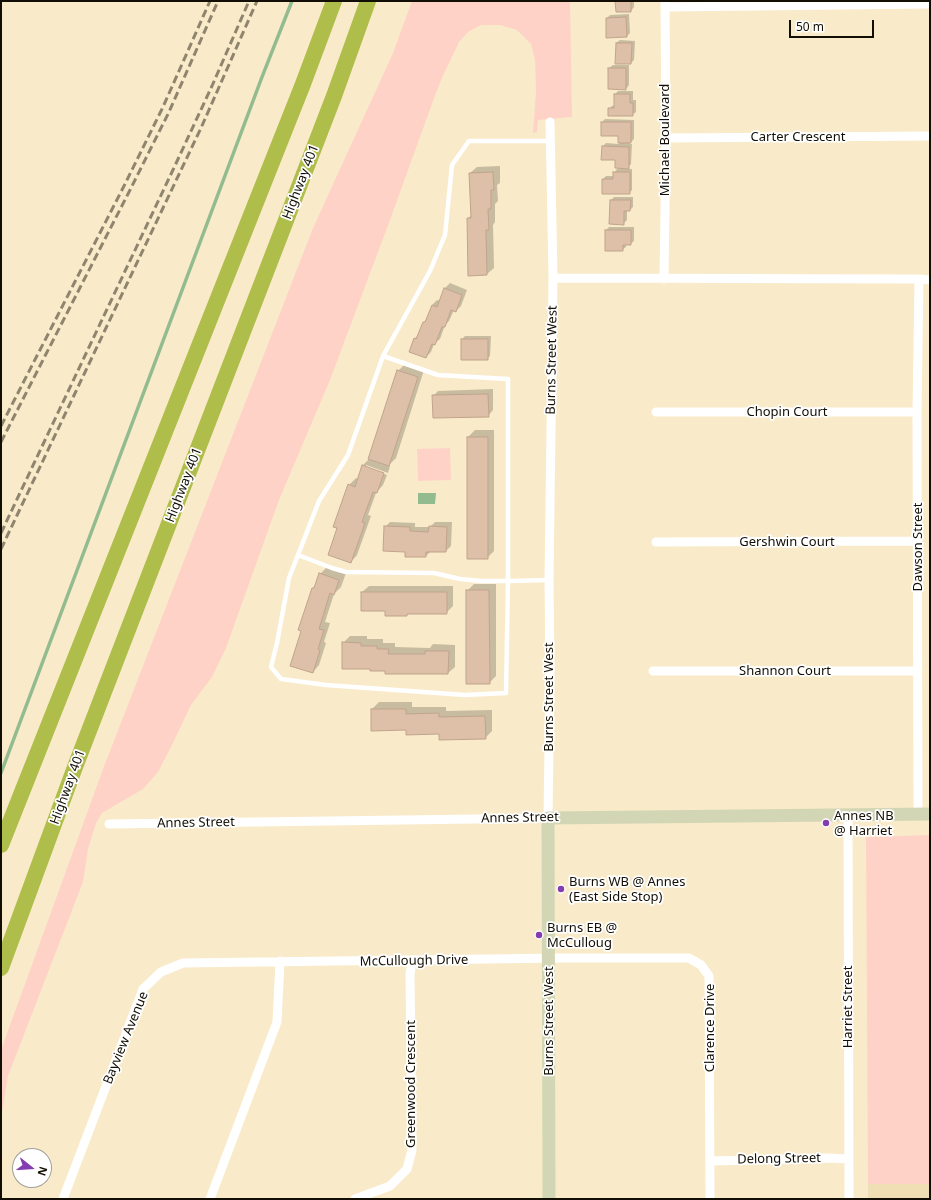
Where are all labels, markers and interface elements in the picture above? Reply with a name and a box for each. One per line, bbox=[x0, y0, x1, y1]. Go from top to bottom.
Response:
scale bar bbox=[791, 12, 876, 38]
text: 50 m bbox=[796, 18, 824, 35]
street label: Michael Boulevard bbox=[657, 84, 673, 196]
street label: Carter Crescent bbox=[751, 129, 845, 145]
street label: Highway 401 bbox=[280, 142, 322, 222]
street label: Burns Street West bbox=[543, 305, 561, 415]
street label: Chopin Court bbox=[746, 404, 828, 420]
street label: Highway 401 bbox=[163, 445, 205, 525]
street label: Dawson Street bbox=[910, 503, 926, 591]
street label: Gershwin Court bbox=[739, 534, 835, 550]
street label: Burns Street West bbox=[541, 642, 557, 752]
street label: Shannon Court bbox=[739, 663, 831, 679]
street label: Highway 401 bbox=[47, 747, 89, 827]
place label: Annes NB @ Harriet bbox=[834, 808, 894, 839]
street label: Annes Street bbox=[481, 810, 559, 826]
street label: Annes Street bbox=[157, 815, 235, 831]
marker: Annes NB @ Harriet bbox=[821, 818, 831, 828]
place label: Burns WB @ Annes (East Side Stop) bbox=[569, 874, 685, 905]
marker: Burns WB @ Annes (East Side Stop) bbox=[556, 884, 566, 894]
place label: Burns EB @ McCulloug bbox=[547, 920, 617, 951]
marker: Burns EB @ McCulloug bbox=[534, 930, 544, 940]
street label: McCullough Drive bbox=[360, 952, 468, 970]
street label: Burns Street West bbox=[541, 966, 557, 1076]
street label: Harriet Street bbox=[840, 966, 856, 1048]
street label: Clarence Drive bbox=[702, 984, 718, 1072]
street label: Bayview Avenue bbox=[100, 989, 152, 1087]
street label: Greenwood Crescent bbox=[403, 1020, 419, 1148]
north arrow bbox=[12, 1148, 52, 1188]
street label: Delong Street bbox=[737, 1150, 821, 1168]
text: N bbox=[35, 1165, 51, 1178]

